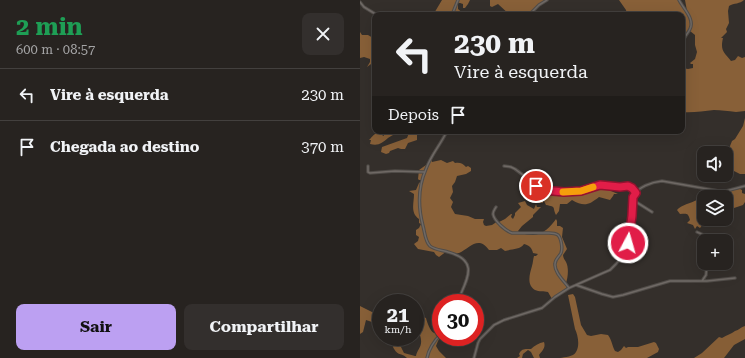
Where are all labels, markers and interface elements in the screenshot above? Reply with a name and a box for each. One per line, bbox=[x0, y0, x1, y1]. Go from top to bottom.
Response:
text: 2 min bbox=[16, 13, 83, 41]
button: close bbox=[302, 13, 344, 55]
text: 230 m bbox=[454, 27, 535, 60]
icon: left bbox=[388, 28, 440, 80]
text: 600 m · 08:57 bbox=[16, 42, 95, 57]
text: Vire à esquerda bbox=[454, 61, 588, 82]
icon: left bbox=[16, 84, 38, 106]
text: Vire à esquerda bbox=[50, 86, 169, 104]
text: 230 m bbox=[301, 86, 344, 104]
icon: arrive bbox=[447, 104, 469, 126]
text: Depois bbox=[388, 106, 439, 124]
icon: arrive bbox=[16, 136, 38, 158]
text: Chegada ao destino bbox=[50, 138, 199, 156]
text: 370 m bbox=[301, 138, 344, 156]
map controls bbox=[697, 146, 733, 270]
button: sound bbox=[697, 146, 733, 182]
pin bbox=[519, 169, 553, 203]
icon: arrive bbox=[525, 175, 547, 197]
button: layers bbox=[697, 190, 733, 226]
position arrow bbox=[607, 222, 649, 264]
button: + bbox=[697, 234, 733, 270]
speed limit sign: 30 bbox=[432, 294, 484, 346]
text: 21 bbox=[387, 303, 409, 327]
button: Sair bbox=[16, 304, 176, 350]
button: Compartilhar bbox=[184, 304, 344, 350]
text: km/h bbox=[385, 324, 411, 335]

